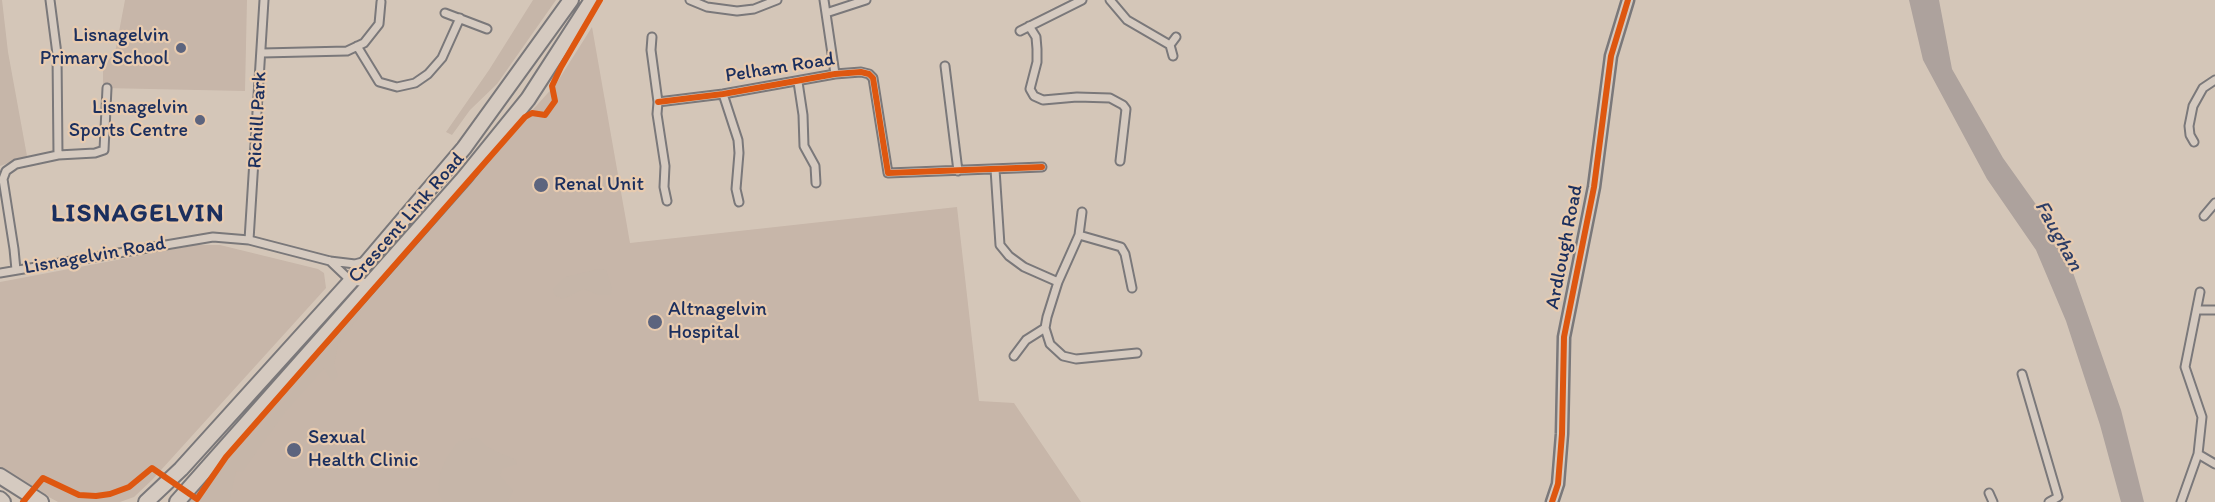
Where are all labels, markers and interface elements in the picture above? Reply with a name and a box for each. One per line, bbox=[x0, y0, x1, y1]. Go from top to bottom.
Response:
place label: Lisnagelvin Primary School bbox=[40, 24, 169, 71]
marker: Lisnagelvin Primary School bbox=[174, 41, 188, 55]
street label: Pelham Road bbox=[724, 48, 836, 88]
street label: Richill Park bbox=[243, 71, 273, 169]
place label: Lisnagelvin Sports Centre bbox=[69, 96, 188, 143]
marker: Lisnagelvin Sports Centre bbox=[193, 113, 207, 127]
street label: Crescent Link Road bbox=[344, 148, 470, 288]
place label: Renal Unit bbox=[554, 173, 644, 197]
marker: Renal Unit bbox=[532, 176, 550, 194]
street label: Ardlough Road bbox=[1541, 183, 1589, 311]
water label: Faughan bbox=[2028, 196, 2088, 276]
district label: LISNAGELVIN bbox=[50, 198, 226, 230]
street label: Lisnagelvin Road bbox=[22, 232, 168, 280]
place label: Altnagelvin Hospital bbox=[668, 298, 767, 345]
marker: Altnagelvin Hospital bbox=[646, 313, 664, 331]
place label: Sexual Health Clinic bbox=[308, 426, 418, 473]
marker: Sexual Health Clinic bbox=[285, 441, 303, 459]

